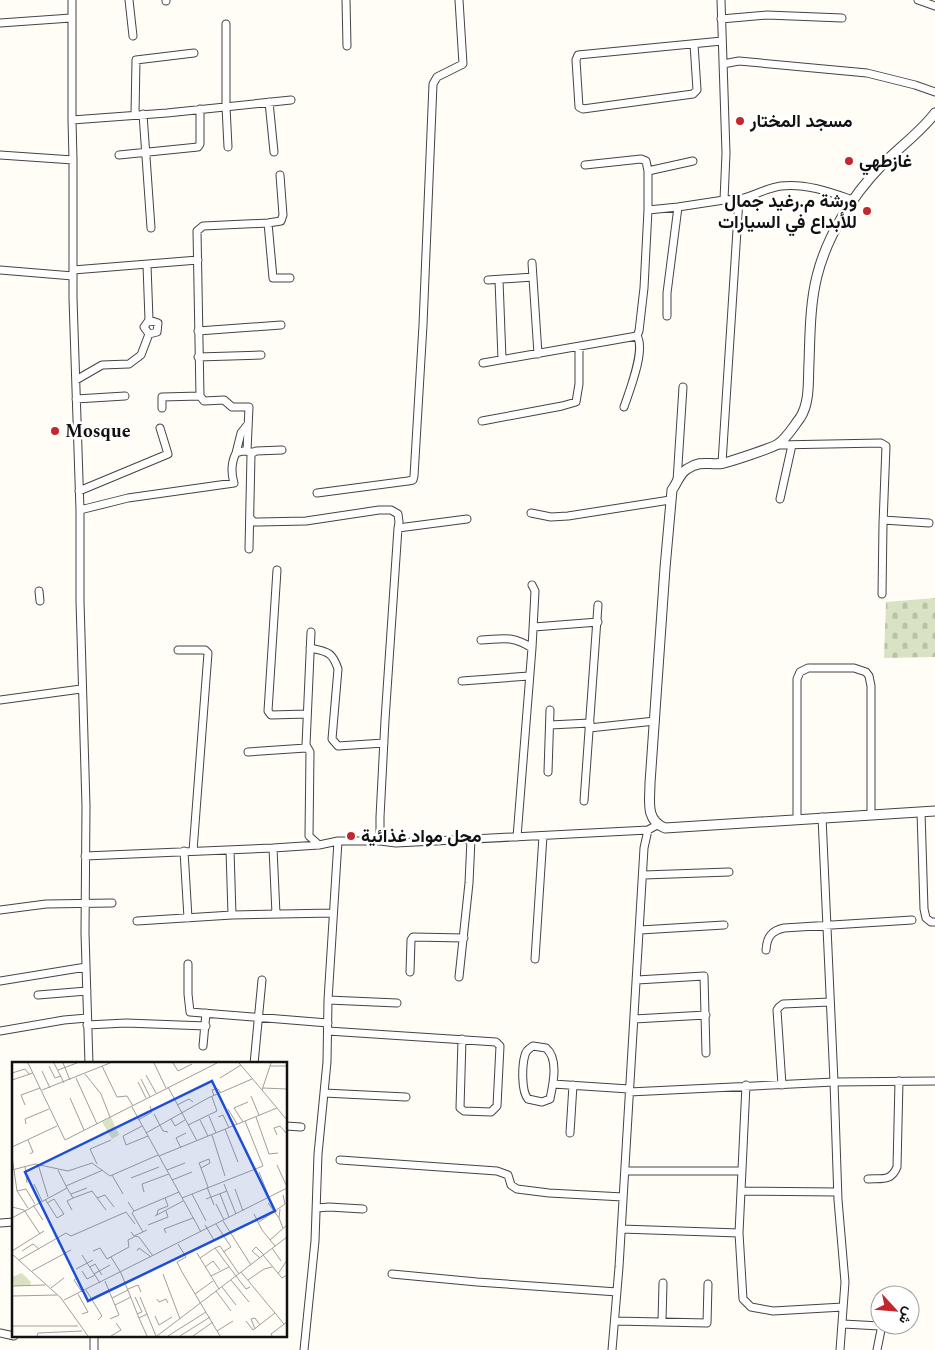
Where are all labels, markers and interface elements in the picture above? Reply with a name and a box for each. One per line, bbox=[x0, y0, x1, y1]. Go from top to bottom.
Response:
place label: مسجد المختار bbox=[749, 108, 853, 135]
marker: مسجد المختار bbox=[734, 115, 746, 127]
place label: غازطهي bbox=[859, 148, 912, 176]
marker: غازطهي bbox=[843, 155, 855, 167]
place label: ورشة م.رغيد جمال للأبداع في السيارات bbox=[718, 188, 857, 237]
marker: ورشة م.رغيد جمال للأبداع في السيارات bbox=[861, 205, 873, 217]
place label: Mosque bbox=[65, 418, 131, 445]
marker: Mosque bbox=[49, 425, 61, 437]
place label: محل مواد غذائية bbox=[361, 823, 482, 850]
marker: محل مواد غذائية bbox=[345, 830, 357, 842]
inset map bbox=[12, 1062, 288, 1338]
north arrow bbox=[870, 1285, 920, 1335]
text: ش bbox=[893, 1303, 919, 1328]

